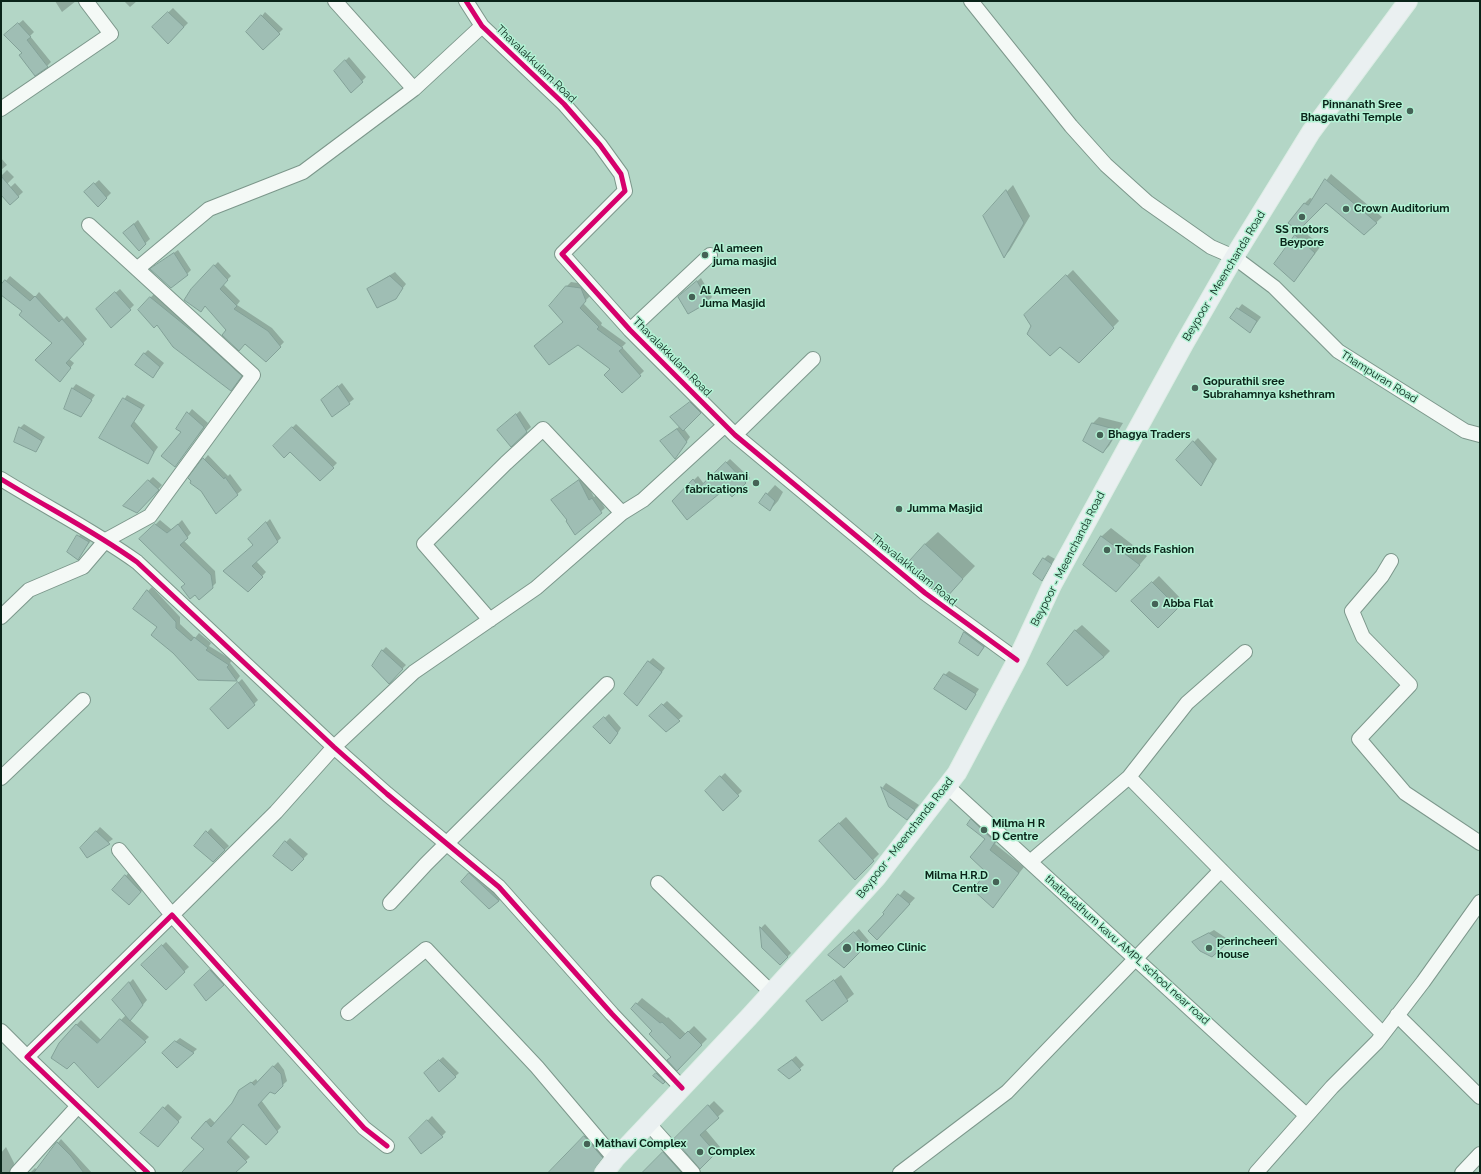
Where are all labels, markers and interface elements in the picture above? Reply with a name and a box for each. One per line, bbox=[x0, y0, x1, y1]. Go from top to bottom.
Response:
street label: Thavalakkulam Road bbox=[493, 22, 579, 106]
place label: Pinnanath Sree Bhagavathi Temple bbox=[1300, 98, 1402, 124]
marker: Pinnanath Sree Bhagavathi Temple bbox=[1405, 106, 1415, 116]
place label: Crown Auditorium bbox=[1354, 202, 1450, 216]
marker: Crown Auditorium bbox=[1341, 204, 1351, 214]
street label: Beypoor - Meenchanda Road bbox=[1180, 209, 1268, 343]
marker: SS motors Beypore bbox=[1297, 212, 1307, 222]
place label: SS motors Beypore bbox=[1275, 223, 1329, 249]
place label: Al ameen juma masjid bbox=[713, 242, 777, 268]
marker: Al ameen juma masjid bbox=[700, 250, 710, 260]
place label: Al Ameen Juma Masjid bbox=[700, 284, 765, 310]
marker: Al Ameen Juma Masjid bbox=[687, 292, 697, 302]
street label: Thavalakkulam Road bbox=[630, 315, 714, 399]
street label: Thampuran Road bbox=[1338, 348, 1420, 406]
place label: Gopurathil sree Subrahamnya kshethram bbox=[1203, 375, 1335, 401]
marker: Gopurathil sree Subrahamnya kshethram bbox=[1190, 383, 1200, 393]
place label: Bhagya Traders bbox=[1108, 428, 1190, 442]
marker: Bhagya Traders bbox=[1095, 430, 1105, 440]
place label: halwani fabrications bbox=[685, 470, 748, 496]
marker: halwani fabrications bbox=[751, 478, 761, 488]
street label: Beypoor - Meenchanda Road bbox=[1028, 489, 1108, 629]
place label: Jumma Masjid bbox=[907, 502, 983, 516]
marker: Jumma Masjid bbox=[894, 504, 904, 514]
street label: Thavalakkulam Road bbox=[869, 531, 959, 609]
place label: Trends Fashion bbox=[1115, 543, 1194, 557]
marker: Trends Fashion bbox=[1102, 545, 1112, 555]
place label: Abba Flat bbox=[1163, 597, 1214, 611]
marker: Abba Flat bbox=[1150, 599, 1160, 609]
street label: Beypoor - Meenchanda Road bbox=[854, 775, 956, 901]
place label: Milma H R D Centre bbox=[992, 817, 1045, 843]
marker: Milma H R D Centre bbox=[979, 825, 989, 835]
place label: Milma H.R.D Centre bbox=[925, 869, 988, 895]
street label: thattadathum kavu AMPL school near road bbox=[1042, 873, 1212, 1027]
marker: Milma H.R.D Centre bbox=[991, 877, 1001, 887]
place label: perincheeri house bbox=[1217, 935, 1277, 961]
place label: Homeo Clinic bbox=[856, 941, 926, 955]
marker: Homeo Clinic bbox=[841, 942, 853, 954]
marker: perincheeri house bbox=[1204, 943, 1214, 953]
place label: Mathavi Complex bbox=[595, 1137, 686, 1151]
marker: Mathavi Complex bbox=[582, 1139, 592, 1149]
place label: Complex bbox=[708, 1145, 755, 1159]
marker: Complex bbox=[695, 1147, 705, 1157]

